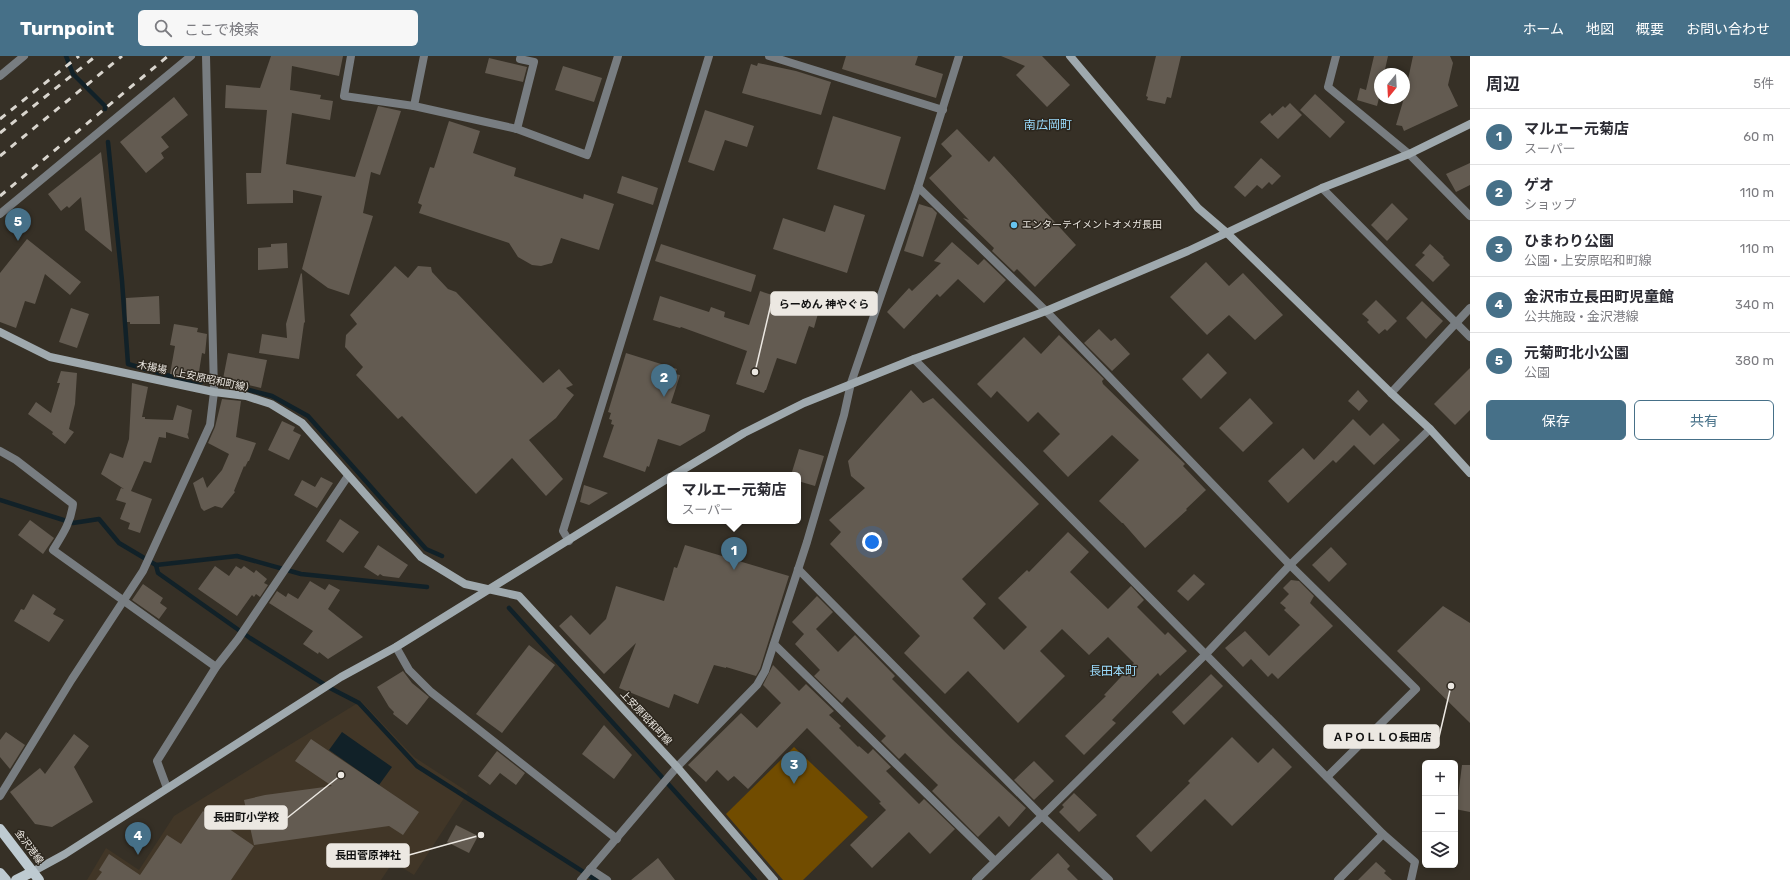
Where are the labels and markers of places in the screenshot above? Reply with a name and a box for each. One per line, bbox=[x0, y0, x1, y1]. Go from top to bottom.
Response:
pin: 5 bbox=[5, 208, 31, 241]
place label: エンターテイメントオメガ長田 bbox=[1022, 219, 1162, 231]
marker: エンターテイメントオメガ長田 bbox=[1009, 220, 1019, 230]
callout: らーめん 神やぐら bbox=[771, 292, 877, 315]
pin: 2 bbox=[651, 364, 677, 397]
pin: 1 bbox=[721, 537, 747, 570]
callout: ＡＰＯＬＬＯ長田店 bbox=[1324, 725, 1439, 748]
pin: 3 bbox=[781, 751, 807, 784]
callout: 長田町小学校 bbox=[205, 806, 287, 829]
pin: 4 bbox=[125, 822, 151, 855]
callout: 長田菅原神社 bbox=[327, 844, 409, 867]

